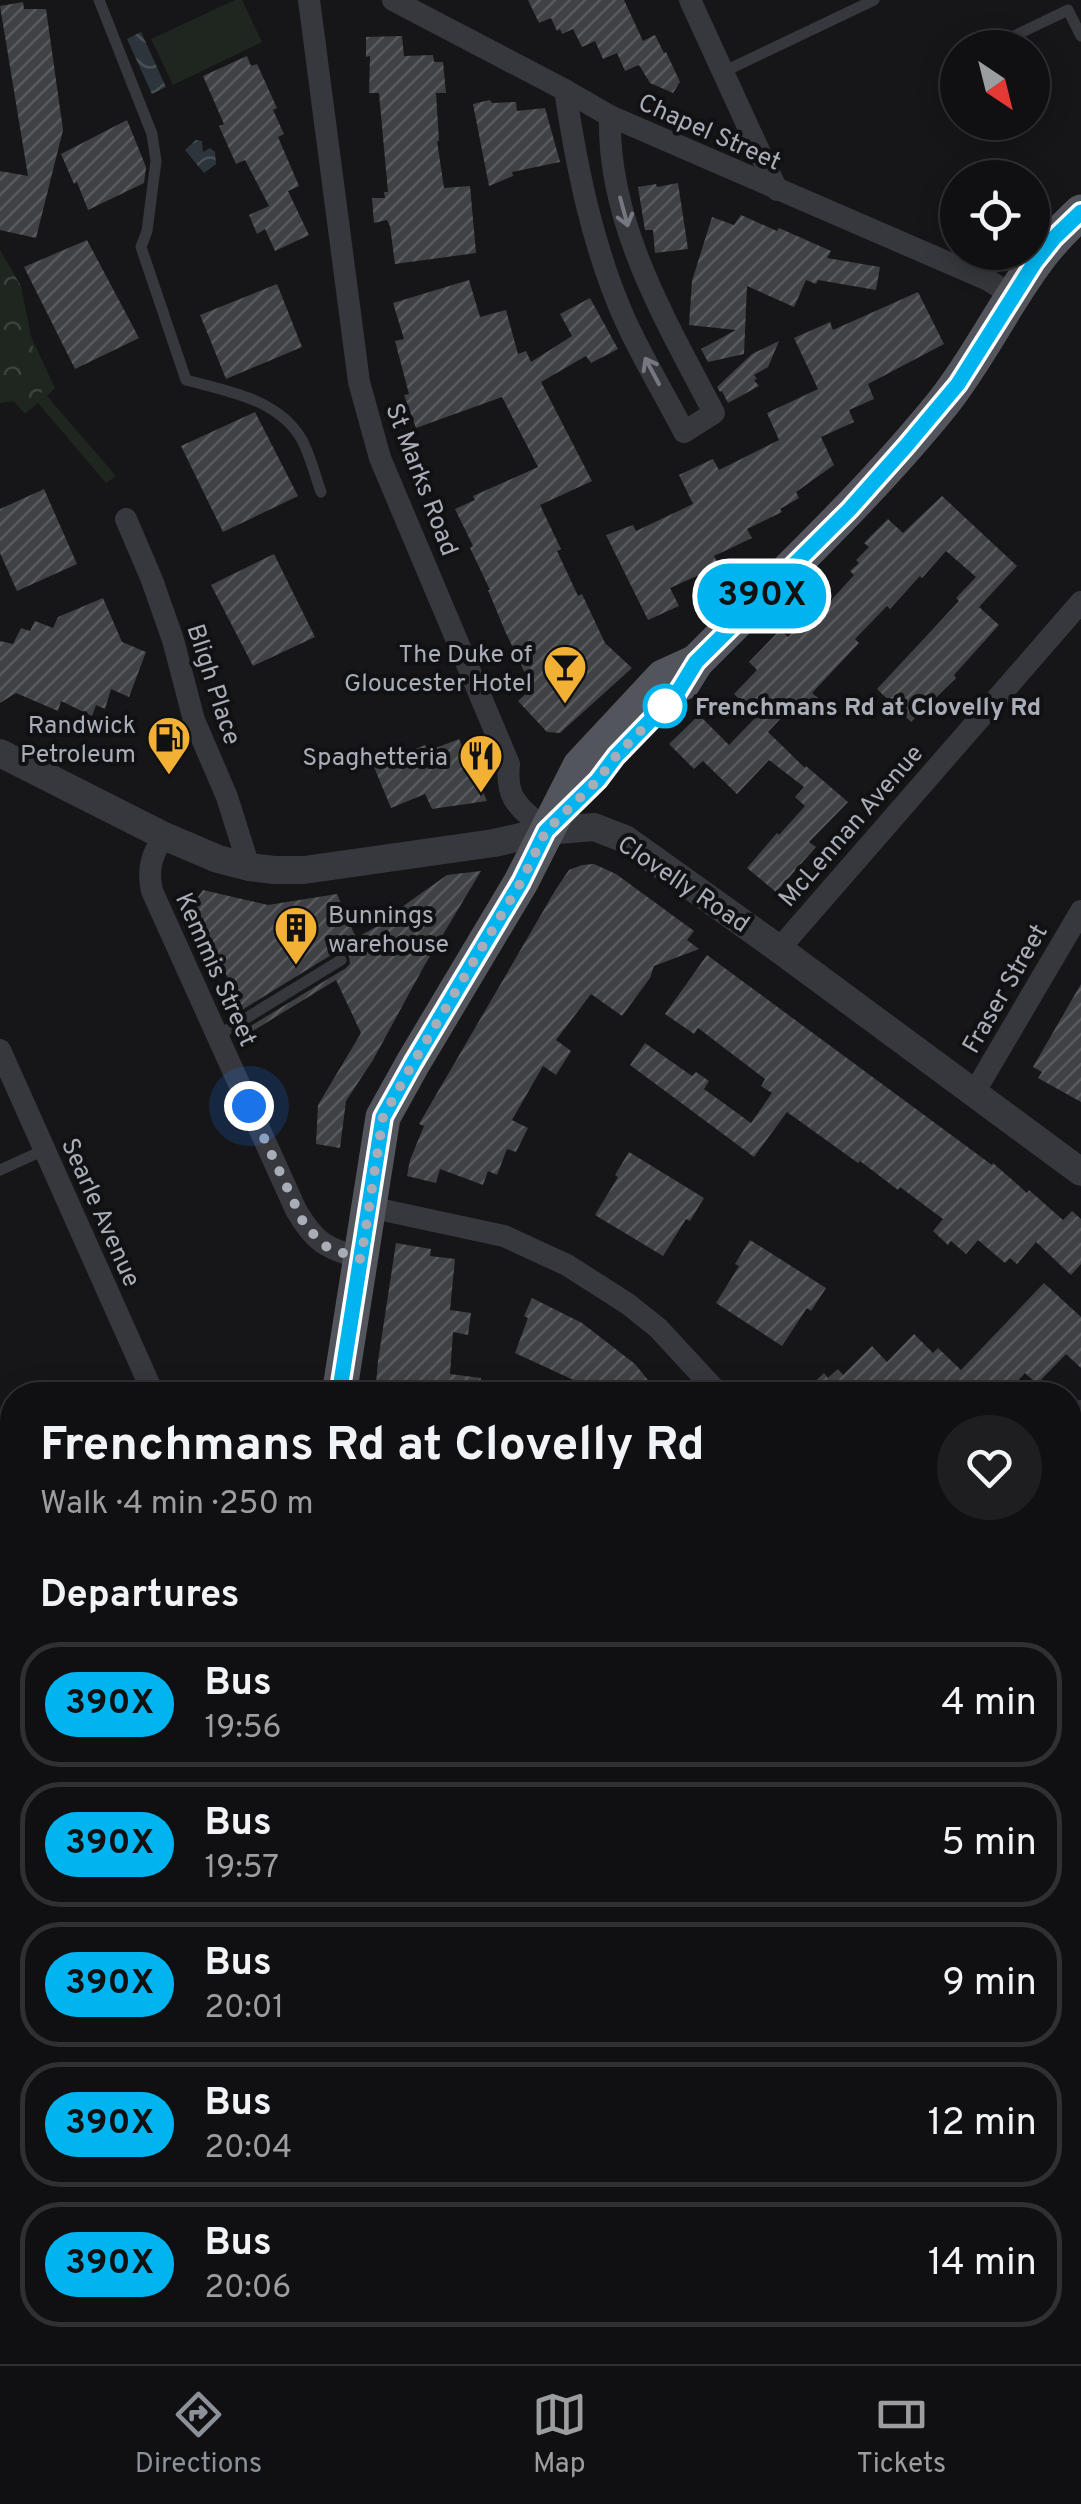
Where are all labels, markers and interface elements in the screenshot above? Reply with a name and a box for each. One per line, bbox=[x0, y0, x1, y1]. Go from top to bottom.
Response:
north arrow bbox=[940, 30, 1050, 140]
map controls bbox=[940, 30, 1050, 270]
street label: Chapel Street bbox=[632, 88, 785, 179]
button: locate bbox=[940, 160, 1050, 270]
one-way arrow bbox=[615, 196, 634, 227]
one-way arrow bbox=[642, 356, 661, 386]
street label: St Marks Road bbox=[376, 399, 464, 561]
line badge: 390X bbox=[692, 564, 832, 628]
text: 390X bbox=[717, 574, 807, 618]
street label: Bligh Place bbox=[178, 620, 247, 749]
place label: The Duke of Gloucester Hotel bbox=[344, 640, 532, 701]
bar icon: The Duke of Gloucester Hotel bbox=[542, 644, 588, 705]
marker: Frenchmans Rd at Clovelly Rd bbox=[644, 685, 686, 727]
place label: Frenchmans Rd at Clovelly Rd bbox=[695, 693, 1041, 725]
place label: Randwick Petroleum bbox=[20, 711, 136, 772]
fuel station icon: Randwick Petroleum bbox=[146, 715, 192, 776]
restaurant icon: Spaghetteria bbox=[458, 733, 504, 794]
street label: McLennan Avenue bbox=[773, 739, 932, 915]
place label: Spaghetteria bbox=[302, 743, 448, 775]
street label: Clovelly Road bbox=[610, 830, 755, 941]
street label: Kemmis Street bbox=[166, 888, 262, 1052]
place label: Bunnings warehouse bbox=[328, 901, 449, 962]
building icon: Bunnings warehouse bbox=[273, 905, 319, 966]
street label: Fraser Street bbox=[957, 919, 1056, 1060]
your location bbox=[224, 1081, 274, 1131]
street label: Searle Avenue bbox=[52, 1134, 146, 1293]
button: heart bbox=[937, 1415, 1042, 1520]
text: Frenchmans Rd at Clovelly Rd bbox=[40, 1417, 705, 1477]
text: Walk · 4 min · 250 m bbox=[40, 1485, 314, 1525]
text: Departures bbox=[40, 1572, 240, 1621]
text: Bus bbox=[204, 1660, 272, 1709]
text: 4 min bbox=[941, 1680, 1037, 1729]
text: 390X bbox=[65, 1682, 154, 1726]
text: 19:56 bbox=[204, 1709, 282, 1749]
text: Bus bbox=[204, 1800, 272, 1849]
text: 5 min bbox=[941, 1820, 1037, 1869]
text: 390X bbox=[65, 1822, 154, 1866]
text: 19:57 bbox=[204, 1849, 279, 1889]
text: Bus bbox=[204, 1940, 272, 1989]
text: 9 min bbox=[942, 1960, 1037, 2009]
text: 390X bbox=[65, 1962, 154, 2006]
text: 20:01 bbox=[204, 1989, 284, 2029]
text: Bus bbox=[204, 2080, 272, 2129]
text: 12 min bbox=[927, 2100, 1037, 2149]
text: 390X bbox=[65, 2102, 154, 2146]
text: 20:04 bbox=[204, 2129, 292, 2169]
text: Bus bbox=[204, 2220, 272, 2269]
text: 14 min bbox=[928, 2240, 1037, 2289]
text: 390X bbox=[65, 2242, 154, 2286]
text: 20:06 bbox=[204, 2269, 291, 2309]
tab: Directions bbox=[135, 2387, 262, 2483]
tab: Map bbox=[532, 2387, 587, 2483]
tab: Tickets bbox=[856, 2387, 946, 2483]

